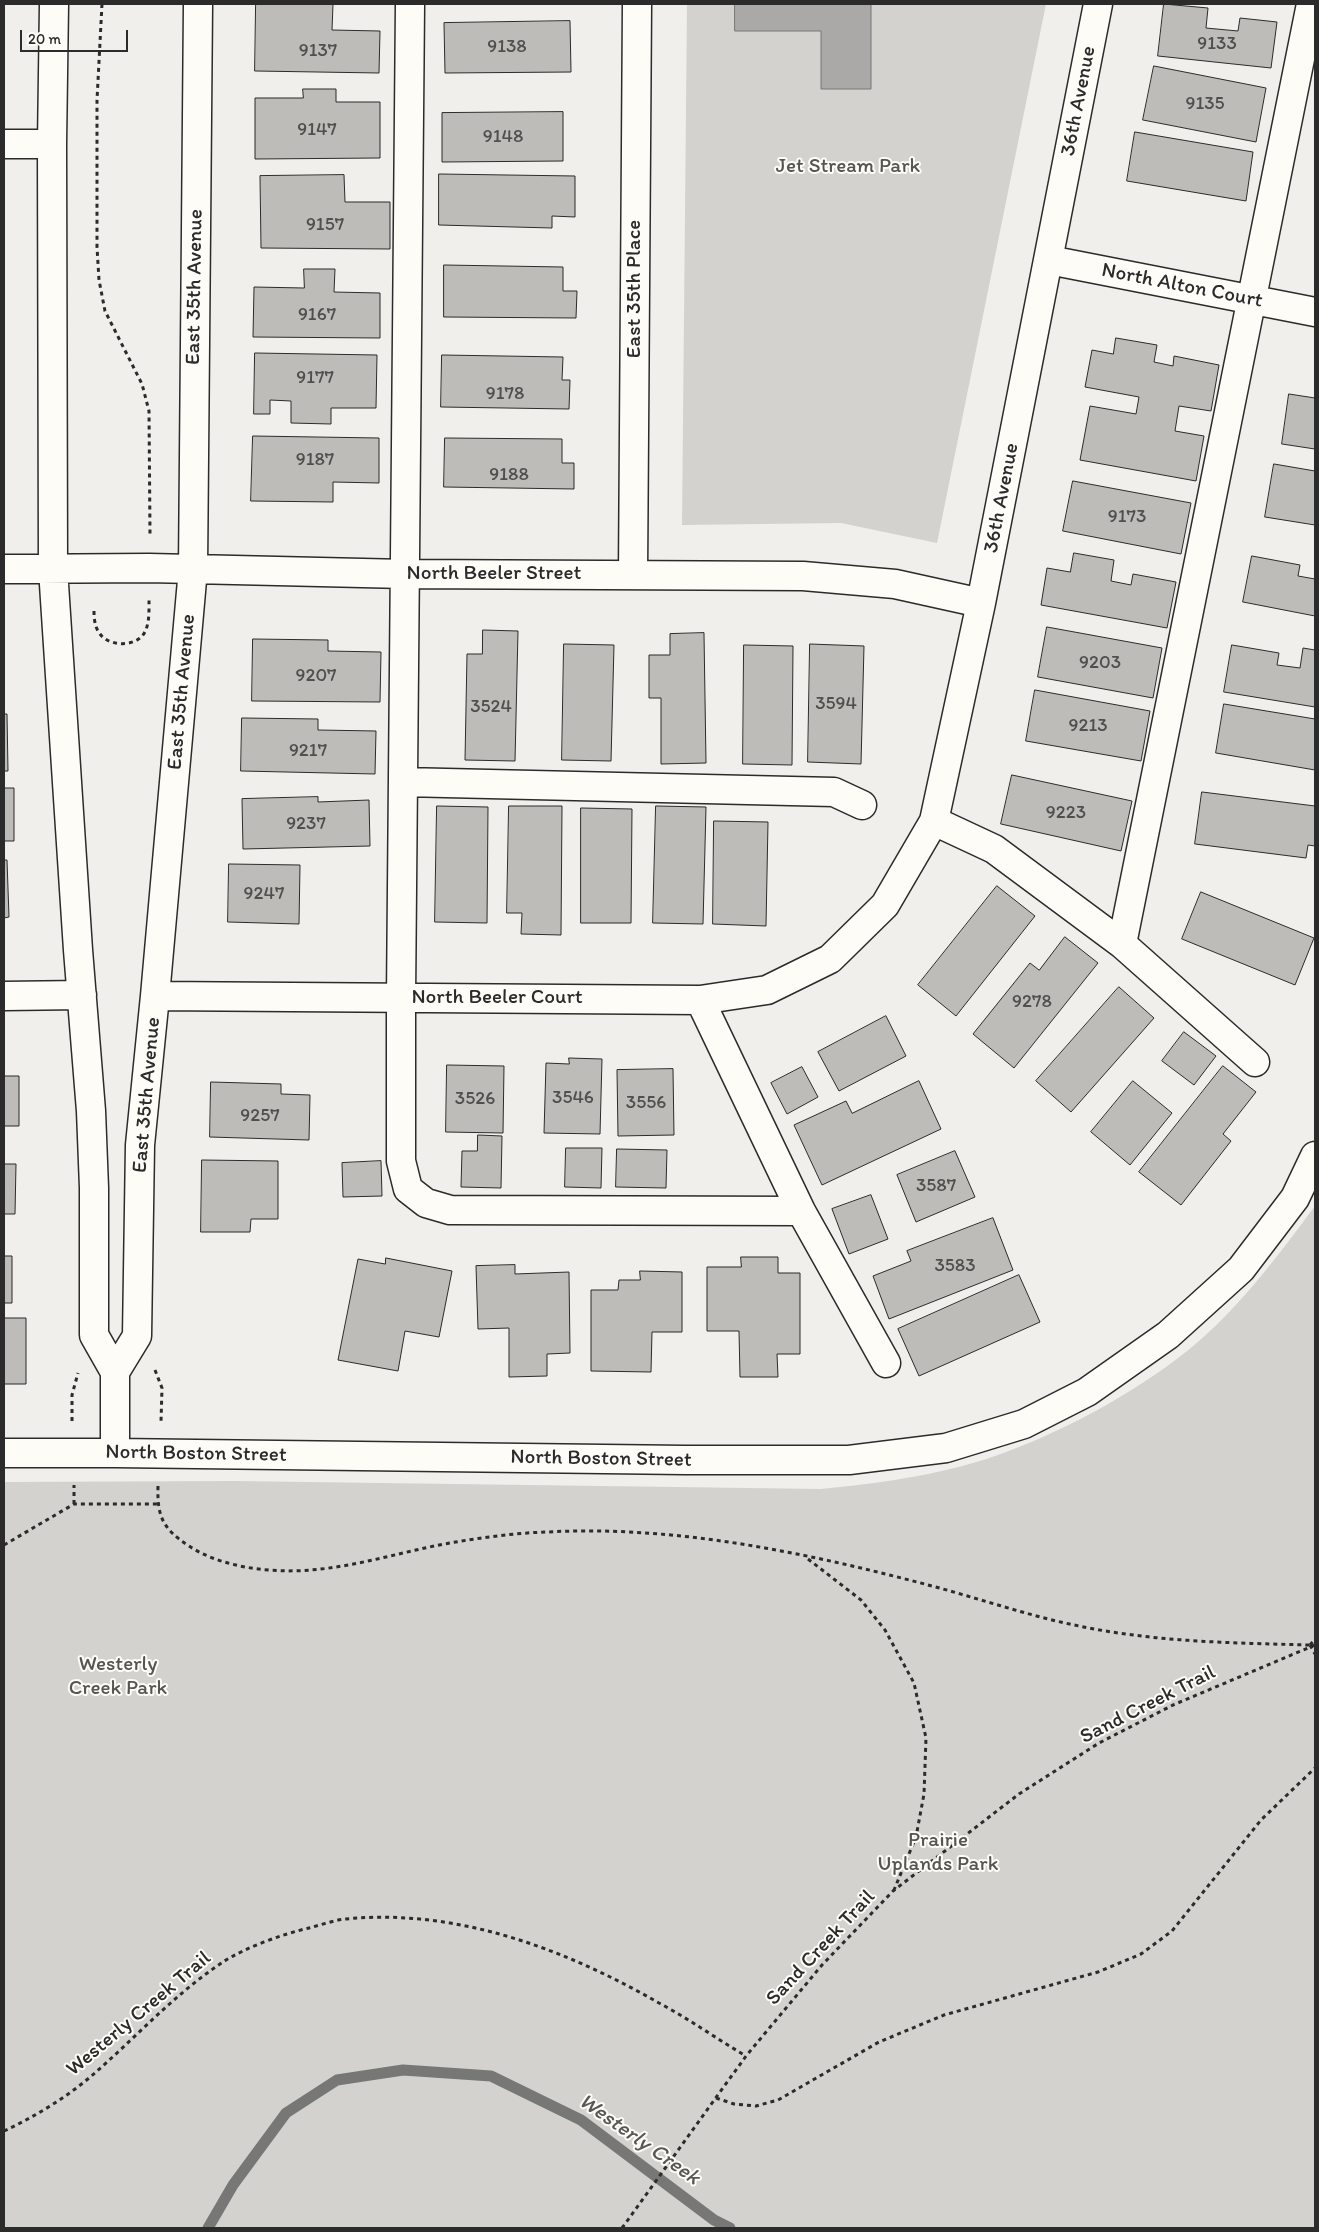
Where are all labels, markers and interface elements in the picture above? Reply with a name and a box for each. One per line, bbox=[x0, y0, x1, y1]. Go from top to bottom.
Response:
scale bar bbox=[22, 20, 130, 52]
text: 20 m bbox=[28, 30, 61, 48]
house number: 9133 bbox=[1197, 33, 1237, 55]
house number: 9138 bbox=[487, 36, 527, 58]
house number: 9137 bbox=[299, 40, 337, 62]
street label: 36th Avenue bbox=[1056, 44, 1102, 158]
house number: 9135 bbox=[1185, 93, 1225, 115]
house number: 9147 bbox=[297, 119, 337, 141]
house number: 9148 bbox=[483, 126, 523, 148]
park label: Jet Stream Park bbox=[776, 154, 920, 180]
street label: East 35th Avenue bbox=[181, 209, 209, 365]
house number: 9157 bbox=[306, 214, 344, 236]
street label: East 35th Place bbox=[622, 220, 648, 358]
street label: North Alton Court bbox=[1099, 258, 1265, 314]
house number: 9167 bbox=[298, 304, 336, 326]
house number: 9177 bbox=[296, 367, 334, 389]
house number: 9178 bbox=[486, 383, 524, 405]
street label: 36th Avenue bbox=[979, 441, 1025, 555]
house number: 9187 bbox=[296, 449, 334, 471]
house number: 9188 bbox=[489, 464, 529, 486]
house number: 9173 bbox=[1108, 506, 1146, 528]
street label: North Beeler Street bbox=[407, 561, 581, 587]
street label: East 35th Avenue bbox=[163, 613, 201, 771]
house number: 9203 bbox=[1079, 652, 1121, 674]
house number: 9207 bbox=[295, 665, 337, 687]
house number: 3594 bbox=[815, 693, 857, 715]
house number: 3524 bbox=[470, 696, 512, 718]
house number: 9213 bbox=[1068, 715, 1108, 737]
house number: 9217 bbox=[289, 740, 327, 762]
house number: 9223 bbox=[1046, 802, 1086, 824]
house number: 9237 bbox=[286, 813, 326, 835]
house number: 9247 bbox=[244, 883, 284, 905]
street label: North Beeler Court bbox=[411, 985, 583, 1011]
house number: 9278 bbox=[1012, 991, 1052, 1013]
street label: East 35th Avenue bbox=[128, 1016, 166, 1174]
house number: 3546 bbox=[552, 1087, 594, 1109]
house number: 3526 bbox=[455, 1088, 495, 1110]
house number: 3556 bbox=[626, 1092, 666, 1114]
house number: 9257 bbox=[240, 1105, 280, 1127]
house number: 3587 bbox=[916, 1175, 956, 1197]
house number: 3583 bbox=[934, 1255, 976, 1277]
street label: North Boston Street bbox=[105, 1440, 287, 1468]
street label: North Boston Street bbox=[510, 1445, 692, 1473]
park label: Westerly Creek Park bbox=[69, 1652, 167, 1702]
street label: Sand Creek Trail bbox=[1076, 1660, 1220, 1750]
park label: Prairie Uplands Park bbox=[878, 1828, 998, 1878]
street label: Sand Creek Trail bbox=[761, 1885, 881, 2011]
street label: Westerly Creek Trail bbox=[61, 1946, 217, 2082]
water label: Westerly Creek bbox=[573, 2088, 705, 2192]

